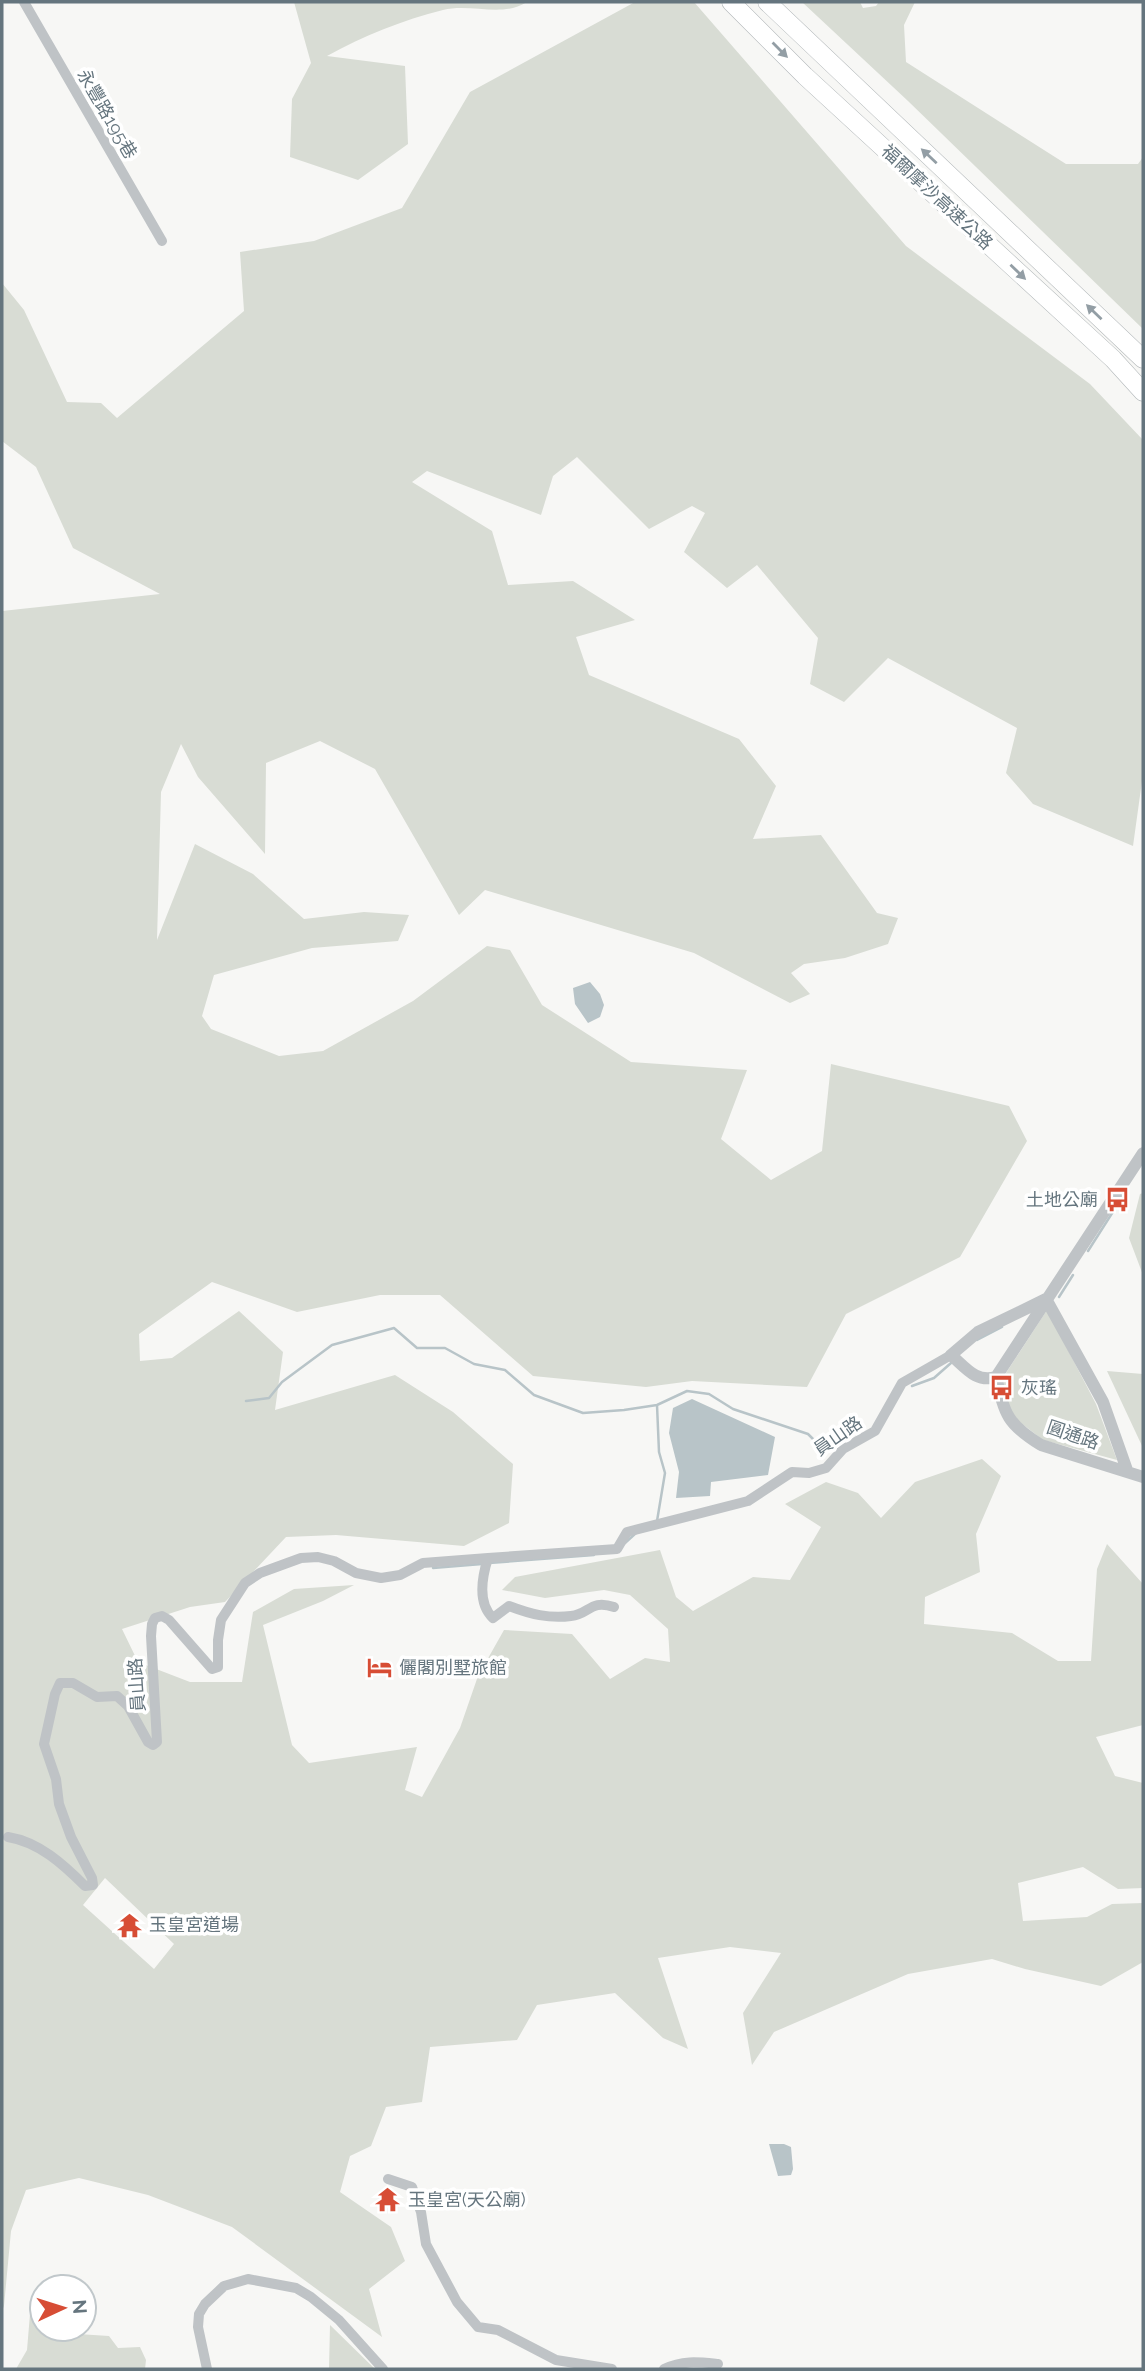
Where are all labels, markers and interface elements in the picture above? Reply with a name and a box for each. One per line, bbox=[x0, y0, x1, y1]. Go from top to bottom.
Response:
one-way arrow bbox=[771, 41, 787, 58]
street label: 永豐路195巷 bbox=[73, 65, 142, 162]
street label: 福爾摩沙高速公路 bbox=[878, 140, 997, 253]
one-way arrow bbox=[921, 148, 938, 164]
one-way arrow bbox=[1009, 263, 1026, 279]
one-way arrow bbox=[1085, 304, 1103, 320]
bus stop icon: 土地公廟 bbox=[1104, 1186, 1132, 1214]
place label: 土地公廟 bbox=[1026, 1189, 1098, 1210]
bus stop icon: 灰瑤 bbox=[987, 1374, 1015, 1402]
place label: 灰瑤 bbox=[1021, 1377, 1057, 1398]
street label: 員山路 bbox=[810, 1412, 866, 1460]
street label: 圓通路 bbox=[1044, 1416, 1102, 1453]
hotel icon: 儷閣別墅旅館 bbox=[365, 1654, 393, 1682]
street label: 員山路 bbox=[124, 1657, 149, 1713]
place label: 儷閣別墅旅館 bbox=[399, 1657, 507, 1678]
temple icon: 玉皇宮道場 bbox=[115, 1911, 143, 1939]
place label: 玉皇宮道場 bbox=[149, 1914, 239, 1935]
temple icon: 玉皇宮(天公廟) bbox=[374, 2186, 402, 2214]
place label: 玉皇宮(天公廟) bbox=[408, 2189, 526, 2210]
north arrow bbox=[28, 2273, 98, 2343]
text: N bbox=[68, 2299, 91, 2315]

